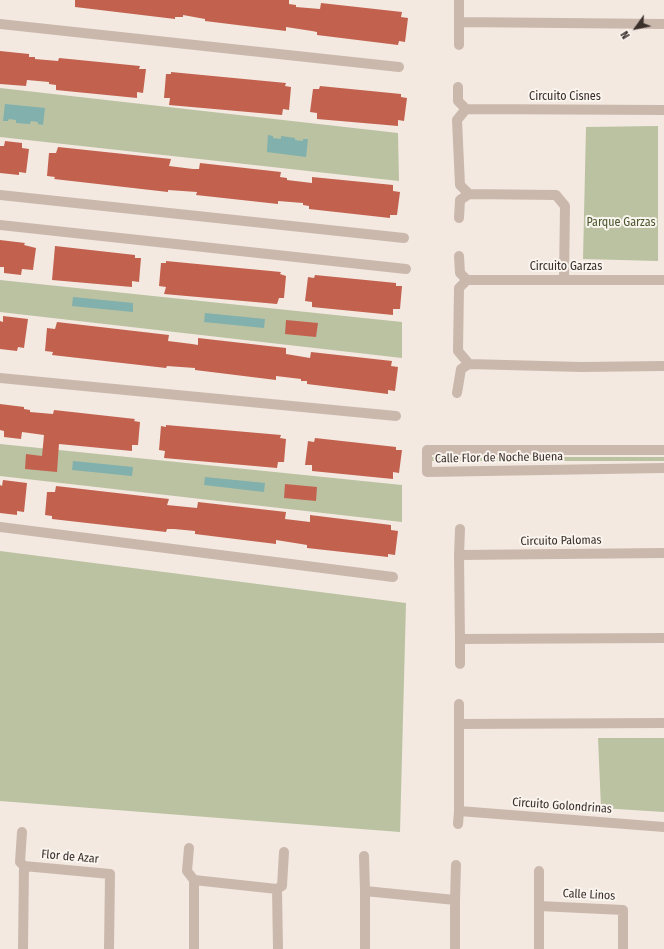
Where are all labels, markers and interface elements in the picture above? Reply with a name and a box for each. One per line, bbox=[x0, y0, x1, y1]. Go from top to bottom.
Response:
north arrow bbox=[616, 8, 656, 48]
text: N bbox=[618, 29, 633, 41]
street label: Circuito Cisnes bbox=[529, 90, 601, 104]
park label: Parque Garzas bbox=[586, 216, 656, 230]
street label: Circuito Garzas bbox=[530, 260, 602, 274]
street label: Calle Flor de Noche Buena bbox=[435, 450, 563, 466]
street label: Circuito Palomas bbox=[520, 533, 602, 549]
street label: Circuito Golondrinas bbox=[512, 795, 612, 817]
street label: Flor de Azar bbox=[41, 847, 99, 867]
street label: Calle Linos bbox=[562, 886, 616, 904]

